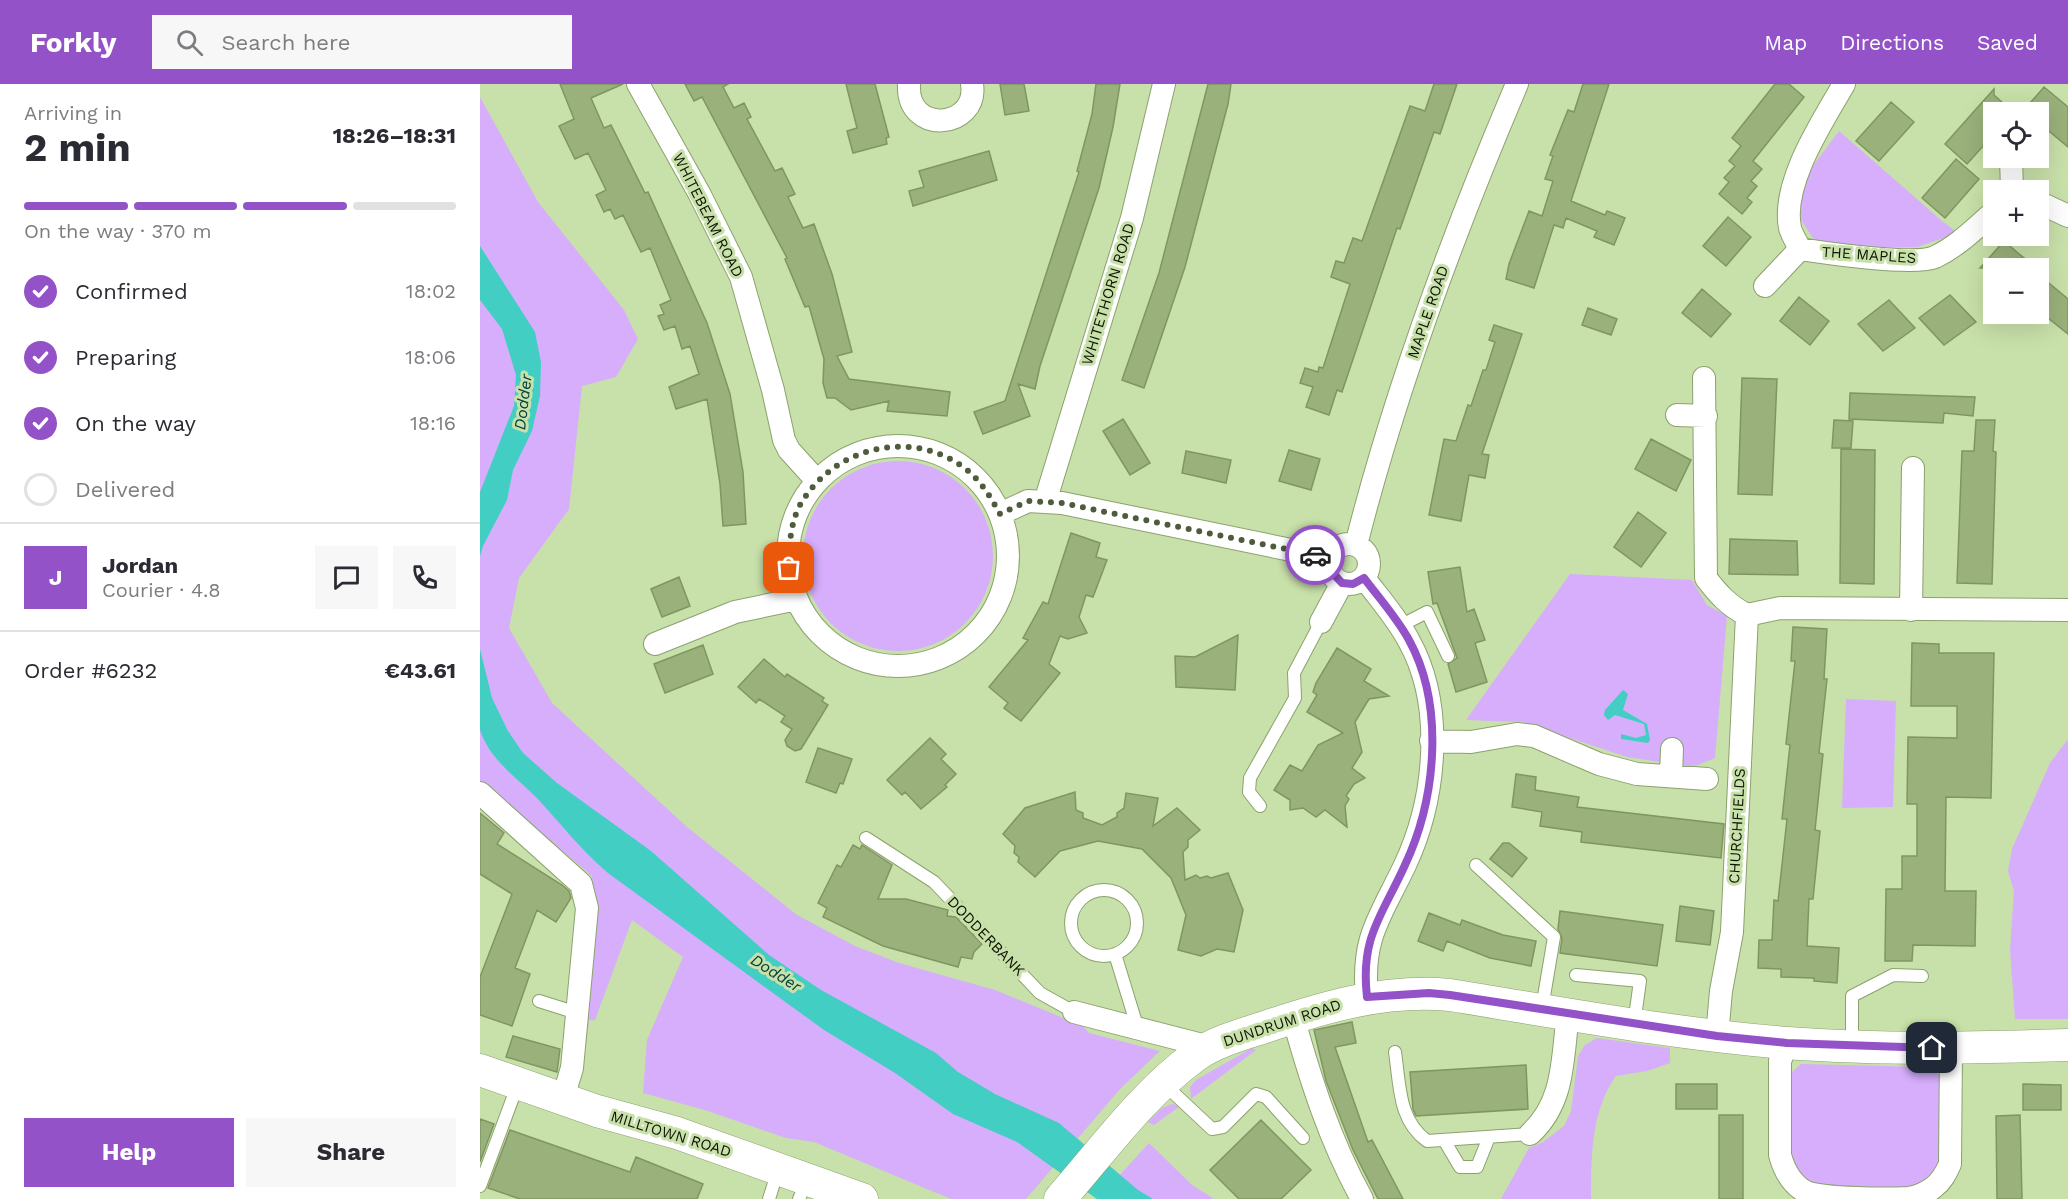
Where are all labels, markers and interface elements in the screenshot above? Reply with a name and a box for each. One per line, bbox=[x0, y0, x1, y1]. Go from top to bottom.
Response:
search box bbox=[152, 15, 572, 69]
text: Forkly bbox=[30, 26, 116, 59]
icon: search bbox=[173, 26, 206, 59]
text: Search here bbox=[221, 30, 350, 55]
text: Map bbox=[1764, 30, 1807, 55]
text: Directions bbox=[1840, 30, 1944, 55]
text: Saved bbox=[1977, 30, 2038, 55]
text: Arriving in bbox=[24, 101, 122, 125]
map controls bbox=[1983, 102, 2049, 324]
button: locate bbox=[1983, 102, 2049, 168]
text: 18:26–18:31 bbox=[333, 123, 456, 148]
text: 2 min bbox=[24, 125, 131, 170]
street label: WHITEBEAM ROAD bbox=[669, 150, 747, 280]
button: + bbox=[1983, 180, 2049, 246]
text: On the way · 370 m bbox=[24, 219, 212, 243]
street label: WHITETHORN ROAD bbox=[1078, 221, 1138, 367]
street label: THE MAPLES bbox=[1821, 243, 1917, 267]
button: − bbox=[1983, 258, 2049, 324]
street label: MAPLE ROAD bbox=[1404, 263, 1452, 361]
icon: check bbox=[24, 275, 57, 308]
text: Confirmed bbox=[75, 279, 188, 304]
text: 18:02 bbox=[406, 279, 456, 303]
icon: check bbox=[24, 341, 57, 374]
text: Preparing bbox=[75, 345, 176, 370]
text: 18:06 bbox=[405, 345, 456, 369]
water label: Dodder bbox=[510, 372, 536, 431]
icon: check bbox=[24, 407, 57, 440]
text: On the way bbox=[75, 411, 196, 436]
text: 18:16 bbox=[410, 411, 456, 435]
text: Delivered bbox=[75, 477, 175, 502]
courier bbox=[1285, 525, 1345, 585]
icon: car bbox=[1299, 539, 1332, 572]
pin bbox=[763, 542, 814, 593]
button: chat bbox=[315, 546, 378, 609]
button: phone bbox=[393, 546, 456, 609]
icon: bag bbox=[772, 551, 805, 584]
text: Jordan bbox=[102, 553, 178, 578]
text: J bbox=[49, 565, 62, 590]
text: Courier · 4.8 bbox=[102, 578, 221, 602]
text: Order #6232 bbox=[24, 658, 157, 683]
text: €43.61 bbox=[384, 658, 456, 683]
street label: CHURCHFIELDS bbox=[1725, 768, 1749, 884]
street label: DODDERBANK bbox=[944, 892, 1029, 980]
water label: Dodder bbox=[747, 950, 805, 996]
street label: DUNDRUM ROAD bbox=[1221, 995, 1343, 1051]
pin bbox=[1906, 1022, 1957, 1073]
icon: home bbox=[1915, 1031, 1948, 1064]
street label: MILLTOWN ROAD bbox=[609, 1107, 733, 1161]
button: Help bbox=[24, 1118, 234, 1187]
button: Share bbox=[246, 1118, 456, 1187]

